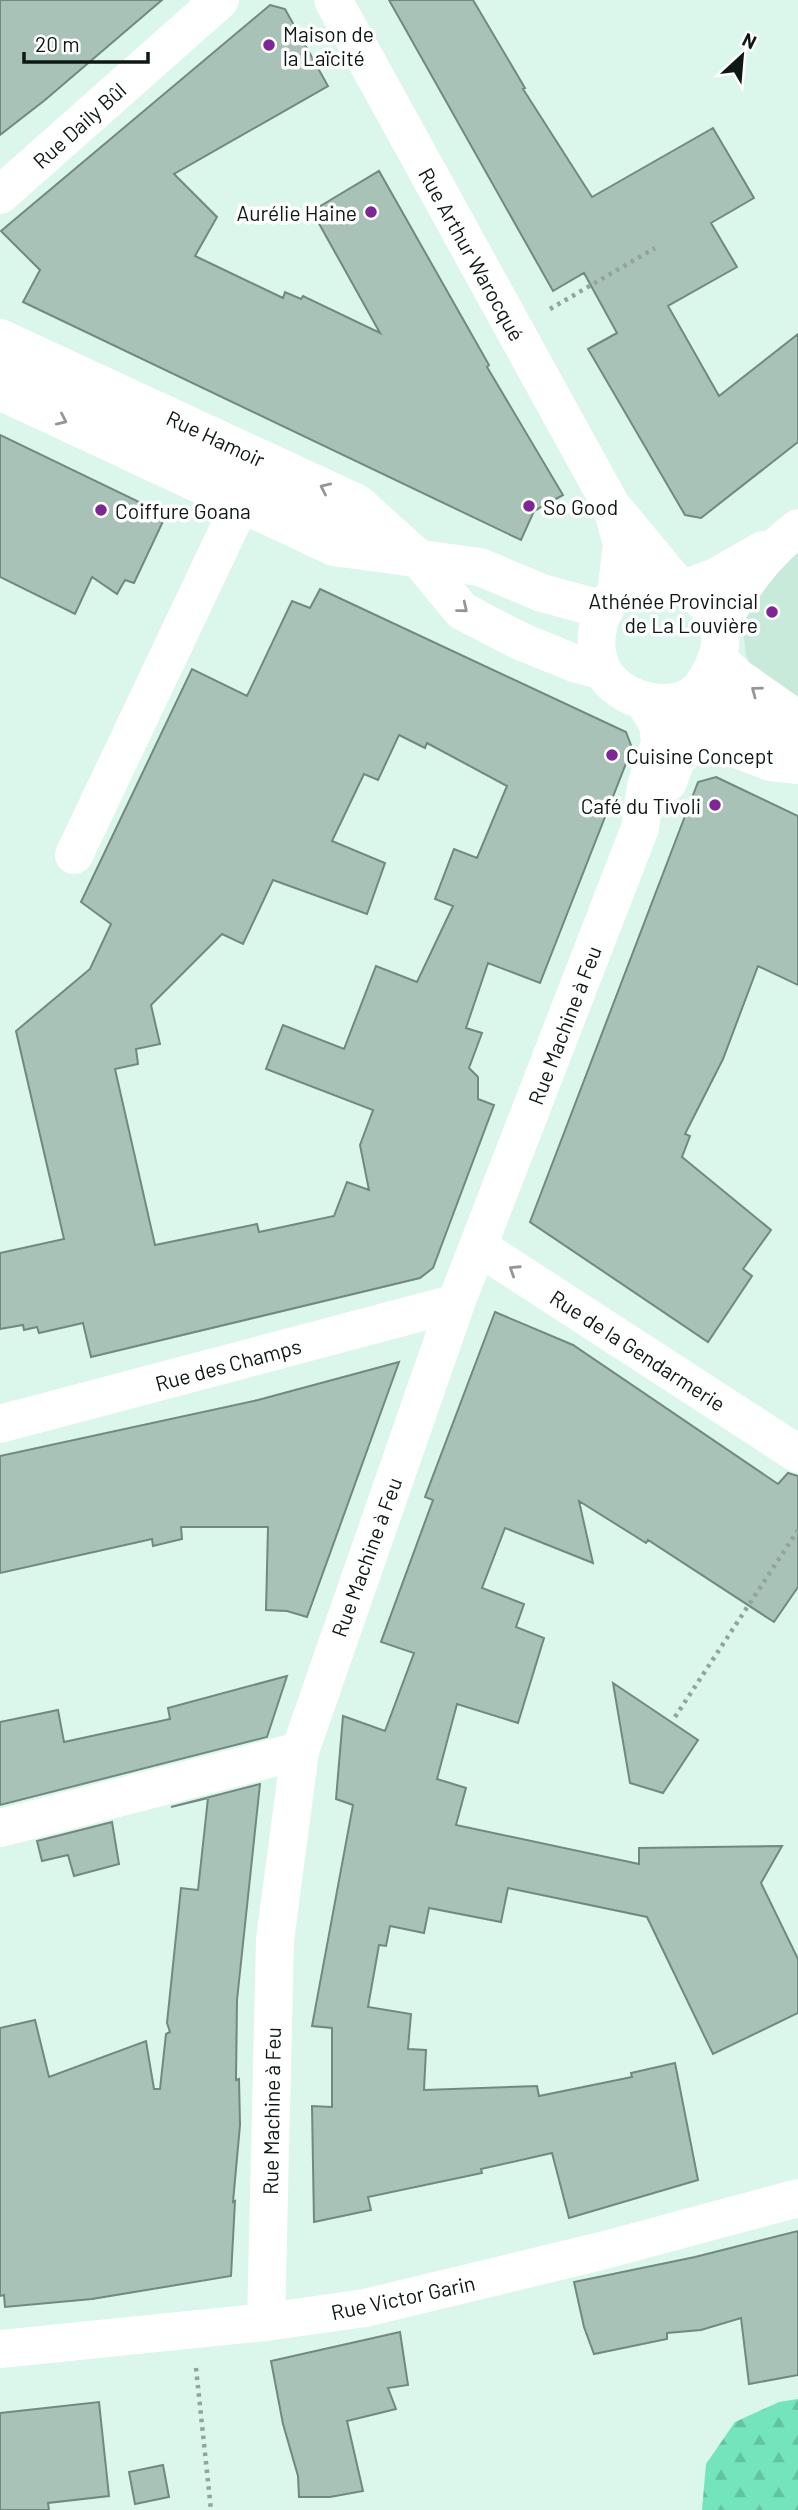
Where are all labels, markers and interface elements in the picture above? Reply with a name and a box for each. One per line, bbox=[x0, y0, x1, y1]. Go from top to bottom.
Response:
scale bar bbox=[24, 21, 149, 65]
place label: Maison de la Laïcité bbox=[283, 21, 374, 70]
north arrow bbox=[707, 21, 777, 91]
text: N bbox=[739, 27, 760, 53]
text: 20 m bbox=[35, 31, 80, 56]
marker: Maison de la Laïcité bbox=[261, 37, 277, 53]
street label: Rue Daily Bûl bbox=[27, 77, 131, 173]
street label: Rue Arthur Warocqué bbox=[414, 163, 530, 345]
place label: Aurélie Haine bbox=[237, 200, 357, 225]
marker: Aurélie Haine bbox=[363, 204, 379, 220]
street label: Rue Hamoir bbox=[163, 404, 269, 472]
one-way arrow bbox=[55, 412, 67, 426]
one-way arrow bbox=[320, 482, 332, 496]
place label: So Good bbox=[543, 494, 618, 519]
place label: Coiffure Goana bbox=[115, 498, 251, 523]
marker: So Good bbox=[521, 498, 537, 514]
marker: Coiffure Goana bbox=[93, 502, 109, 518]
place label: Athénée Provincial de La Louvière bbox=[588, 588, 758, 637]
one-way arrow bbox=[455, 600, 468, 613]
marker: Athénée Provincial de La Louvière bbox=[764, 604, 780, 620]
one-way arrow bbox=[751, 687, 764, 700]
place label: Cuisine Concept bbox=[626, 743, 774, 768]
marker: Cuisine Concept bbox=[604, 747, 620, 763]
place label: Café du Tivoli bbox=[581, 793, 701, 818]
marker: Café du Tivoli bbox=[707, 797, 723, 813]
street label: Rue Machine à Feu bbox=[522, 942, 606, 1108]
one-way arrow bbox=[509, 1265, 522, 1278]
street label: Rue de la Gendarmerie bbox=[546, 1284, 730, 1416]
street label: Rue des Champs bbox=[152, 1332, 304, 1396]
street label: Rue Machine à Feu bbox=[326, 1474, 406, 1640]
street label: Rue Machine à Feu bbox=[257, 2027, 285, 2195]
street label: Rue Victor Garin bbox=[329, 2270, 477, 2324]

